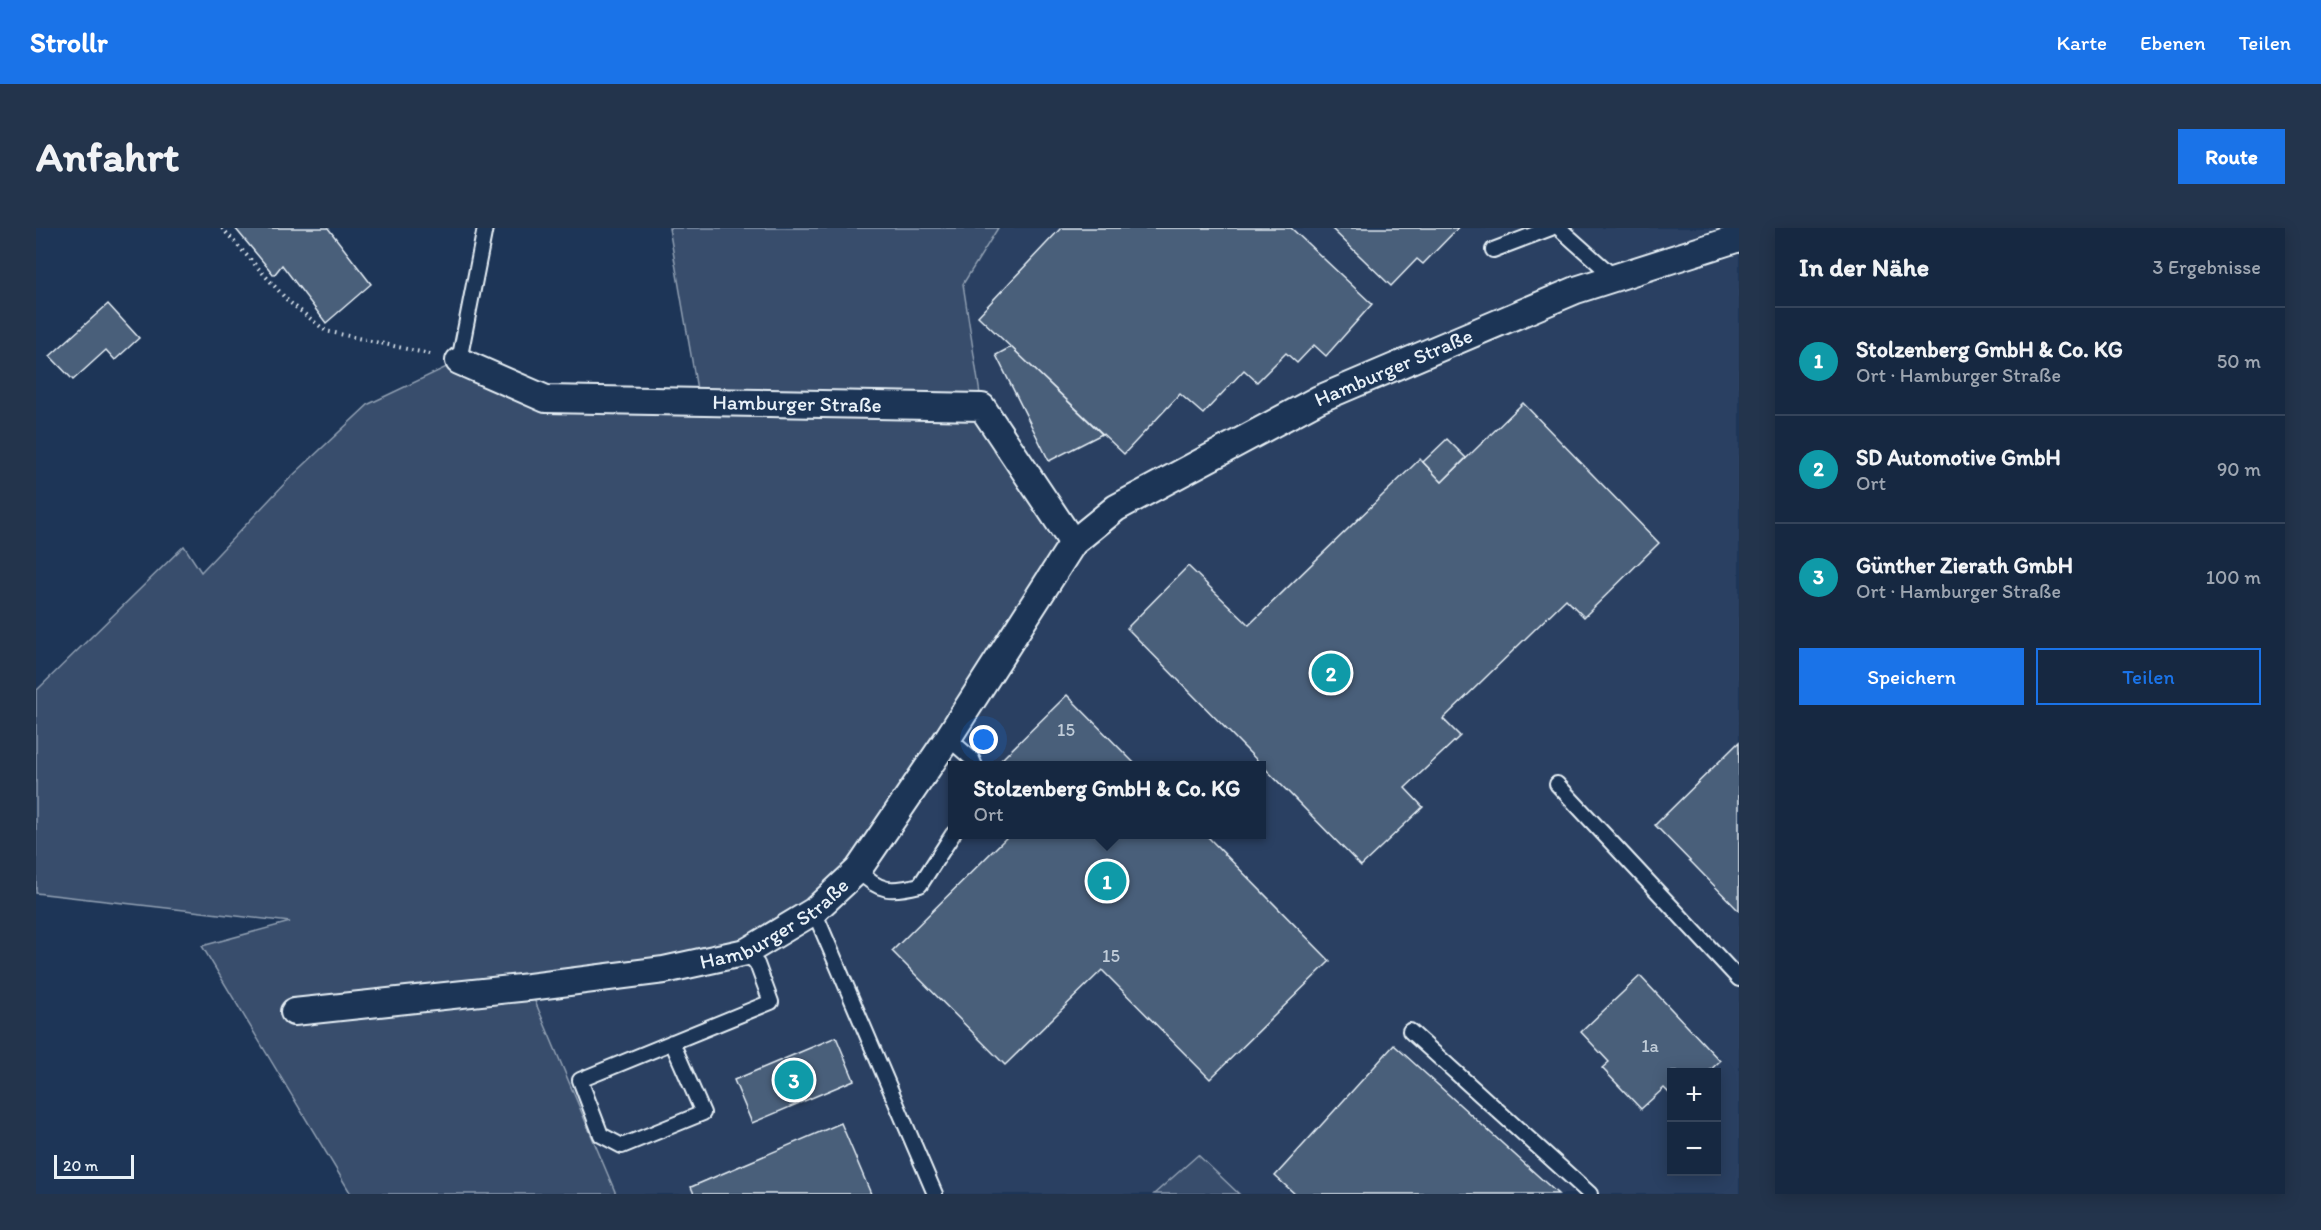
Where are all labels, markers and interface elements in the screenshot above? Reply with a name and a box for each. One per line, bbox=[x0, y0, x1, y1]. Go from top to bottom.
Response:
text: Strollr bbox=[30, 25, 108, 59]
text: Karte bbox=[2057, 30, 2107, 55]
text: Ebenen bbox=[2140, 30, 2206, 55]
text: Teilen bbox=[2239, 30, 2291, 55]
button: Route bbox=[2178, 129, 2285, 184]
text: Anfahrt bbox=[36, 131, 179, 182]
text: In der Nähe bbox=[1799, 251, 1929, 283]
text: 3 Ergebnisse bbox=[2153, 255, 2261, 279]
street label: Hamburger Straße bbox=[1310, 322, 1476, 412]
text: Stolzenberg GmbH & Co. KG bbox=[1856, 336, 2123, 363]
text: 1 bbox=[1814, 349, 1823, 373]
text: 50 m bbox=[2217, 349, 2261, 373]
text: Ort · Hamburger Straße bbox=[1856, 363, 2061, 387]
street label: Hamburger Straße bbox=[712, 389, 882, 417]
text: SD Automotive GmbH bbox=[1856, 444, 2061, 471]
text: 2 bbox=[1813, 457, 1824, 481]
text: 90 m bbox=[2217, 457, 2261, 481]
text: Ort bbox=[1856, 471, 1886, 495]
text: Günther Zierath GmbH bbox=[1856, 552, 2073, 579]
text: 3 bbox=[1813, 565, 1824, 589]
text: 100 m bbox=[2206, 565, 2261, 589]
text: Ort · Hamburger Straße bbox=[1856, 579, 2061, 603]
button: Speichern bbox=[1799, 648, 2024, 705]
button: Teilen bbox=[2036, 648, 2261, 705]
pin: 2 bbox=[1312, 650, 1350, 696]
house number: 15 bbox=[1057, 719, 1075, 741]
your location bbox=[969, 725, 998, 754]
popup bbox=[948, 761, 1266, 839]
text: Stolzenberg GmbH & Co. KG bbox=[974, 775, 1240, 802]
text: Ort bbox=[974, 802, 1003, 826]
pin: 1 bbox=[1088, 858, 1126, 904]
street label: Hamburger Straße bbox=[697, 872, 854, 974]
house number: 15 bbox=[1102, 945, 1120, 967]
house number: 1a bbox=[1641, 1035, 1659, 1057]
pin: 3 bbox=[774, 1058, 813, 1102]
map controls bbox=[1667, 1068, 1721, 1176]
button: + bbox=[1667, 1068, 1721, 1122]
button: − bbox=[1667, 1122, 1721, 1176]
scale bar bbox=[54, 1152, 134, 1180]
text: 20 m bbox=[63, 1156, 98, 1175]

